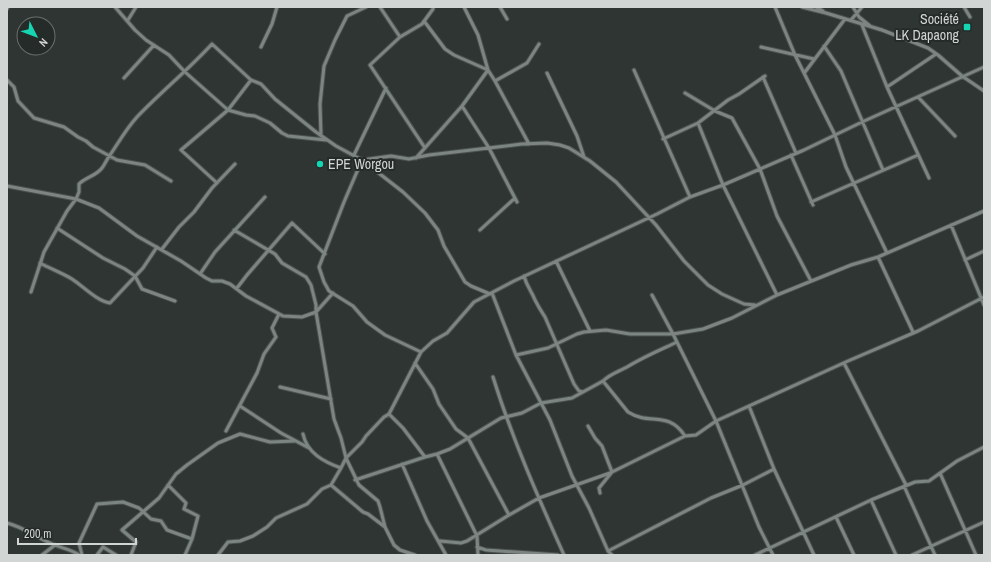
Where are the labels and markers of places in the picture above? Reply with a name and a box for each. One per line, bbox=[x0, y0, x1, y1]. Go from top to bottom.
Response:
place label: Société LK Dapaong bbox=[895, 10, 960, 44]
marker: Société LK Dapaong bbox=[962, 22, 972, 32]
place label: EPE Worgou bbox=[328, 155, 394, 173]
marker: EPE Worgou bbox=[315, 159, 325, 169]

